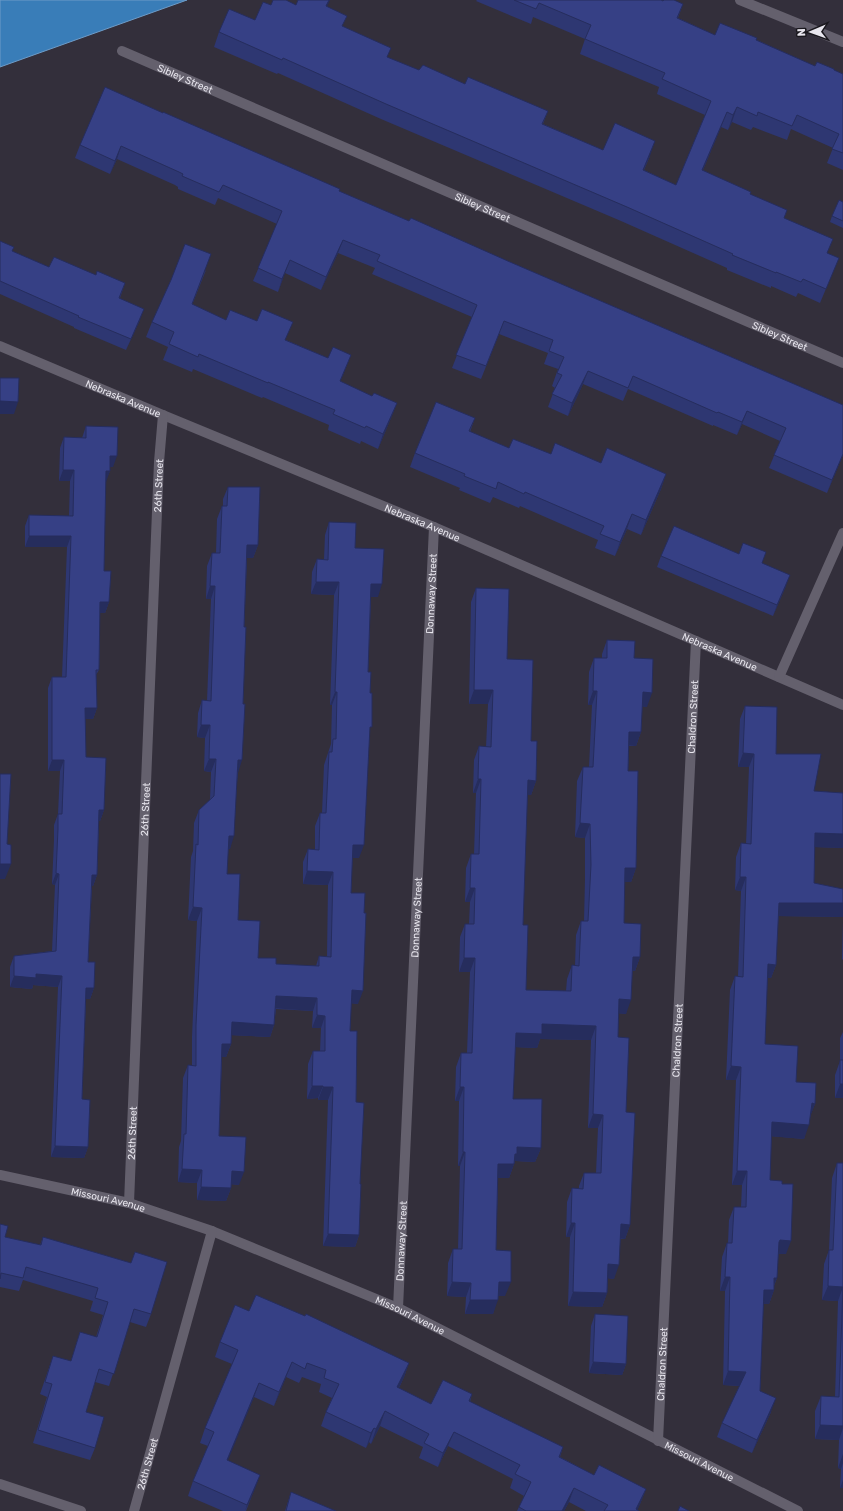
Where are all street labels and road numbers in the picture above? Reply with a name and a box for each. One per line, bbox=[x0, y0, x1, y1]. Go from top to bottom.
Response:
street label: Sibley Street bbox=[155, 62, 215, 97]
street label: Sibley Street bbox=[453, 191, 512, 225]
street label: Sibley Street bbox=[750, 319, 809, 354]
street label: Nebraska Avenue bbox=[84, 378, 163, 421]
street label: 26th Street bbox=[152, 458, 166, 513]
street label: Nebraska Avenue bbox=[383, 502, 462, 545]
street label: Donnaway Street bbox=[424, 553, 440, 634]
street label: Nebraska Avenue bbox=[680, 631, 759, 674]
street label: Chaldron Street bbox=[686, 680, 701, 754]
street label: 26th Street bbox=[139, 782, 153, 836]
street label: Donnaway Street bbox=[409, 877, 425, 958]
street label: Chaldron Street bbox=[670, 1003, 686, 1078]
street label: 26th Street bbox=[126, 1106, 140, 1160]
street label: Missouri Avenue bbox=[70, 1186, 147, 1215]
street label: Donnaway Street bbox=[394, 1201, 410, 1281]
street label: Missouri Avenue bbox=[373, 1294, 447, 1338]
street label: Chaldron Street bbox=[655, 1327, 670, 1401]
street label: 26th Street bbox=[135, 1437, 161, 1491]
street label: Missouri Avenue bbox=[662, 1439, 736, 1485]

